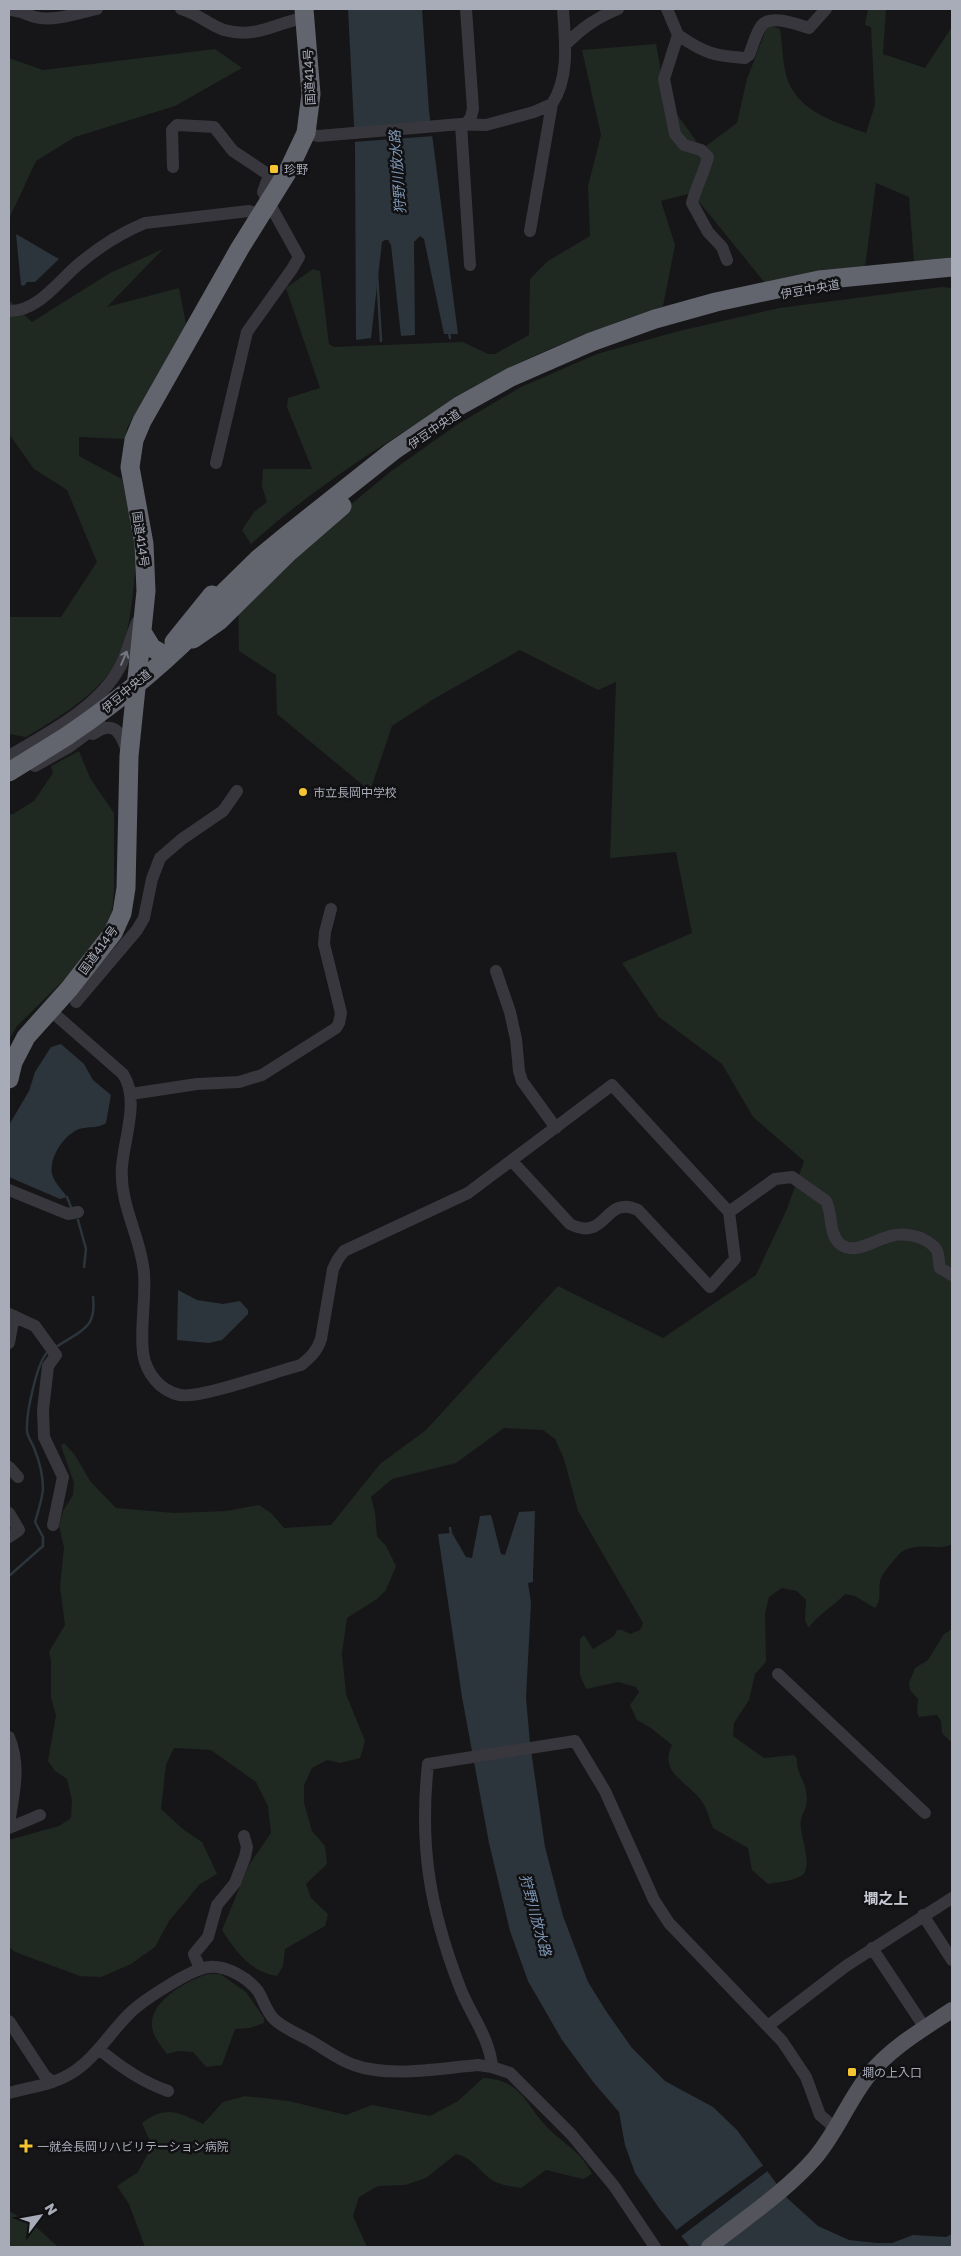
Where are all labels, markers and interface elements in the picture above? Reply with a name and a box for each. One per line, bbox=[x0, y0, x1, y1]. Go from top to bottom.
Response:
street label: 国道414号 bbox=[300, 48, 318, 106]
water label: 狩野川放水路 bbox=[386, 129, 408, 214]
place label: 珍野 bbox=[284, 162, 308, 177]
marker: 珍野 bbox=[268, 163, 280, 175]
street label: 伊豆中央道 bbox=[779, 276, 841, 302]
street label: 伊豆中央道 bbox=[405, 406, 463, 452]
street label: 国道414号 bbox=[130, 510, 152, 568]
one-way arrow bbox=[120, 651, 129, 666]
street label: 伊豆中央道 bbox=[98, 666, 154, 716]
place label: 市立長岡中学校 bbox=[313, 785, 397, 800]
marker: 市立長岡中学校 bbox=[297, 786, 309, 798]
street label: 国道414号 bbox=[75, 923, 121, 977]
water label: 狩野川放水路 bbox=[517, 1872, 555, 1959]
district label: 墹之上 bbox=[863, 1889, 909, 1907]
place label: 墹の上入口 bbox=[862, 2065, 922, 2080]
marker: 墹の上入口 bbox=[846, 2066, 858, 2078]
marker: 一就会長岡リハビリテーション病院 bbox=[19, 2139, 33, 2153]
place label: 一就会長岡リハビリテーション病院 bbox=[37, 2139, 229, 2154]
north arrow bbox=[15, 2191, 65, 2241]
text: N bbox=[41, 2200, 61, 2218]

